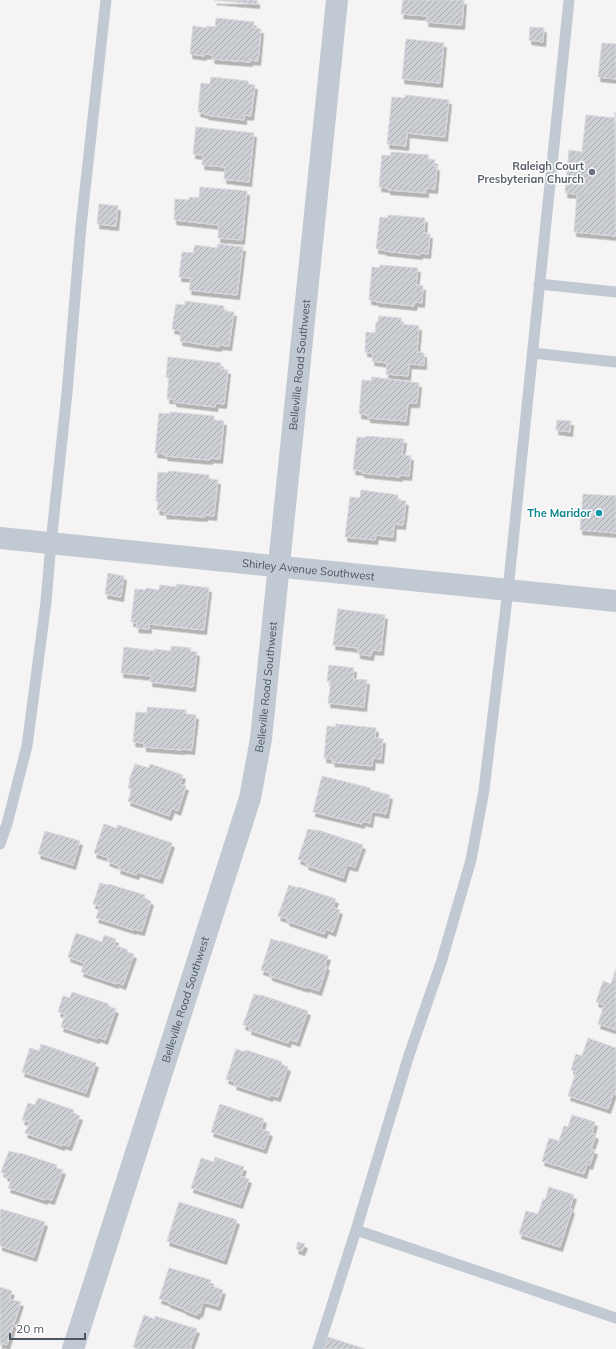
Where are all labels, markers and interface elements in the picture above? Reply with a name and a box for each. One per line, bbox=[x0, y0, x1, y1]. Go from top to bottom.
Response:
place label: Raleigh Court Presbyterian Church bbox=[477, 159, 584, 186]
marker: Raleigh Court Presbyterian Church bbox=[587, 167, 597, 177]
street label: Belleville Road Southwest bbox=[286, 298, 313, 431]
place label: The Maridor bbox=[527, 506, 592, 520]
marker: The Maridor bbox=[594, 508, 604, 518]
street label: Shirley Avenue Southwest bbox=[242, 556, 375, 583]
street label: Belleville Road Southwest bbox=[252, 621, 280, 754]
street label: Belleville Road Southwest bbox=[158, 935, 212, 1064]
scale bar bbox=[10, 1315, 85, 1341]
text: 20 m bbox=[16, 1321, 44, 1336]

